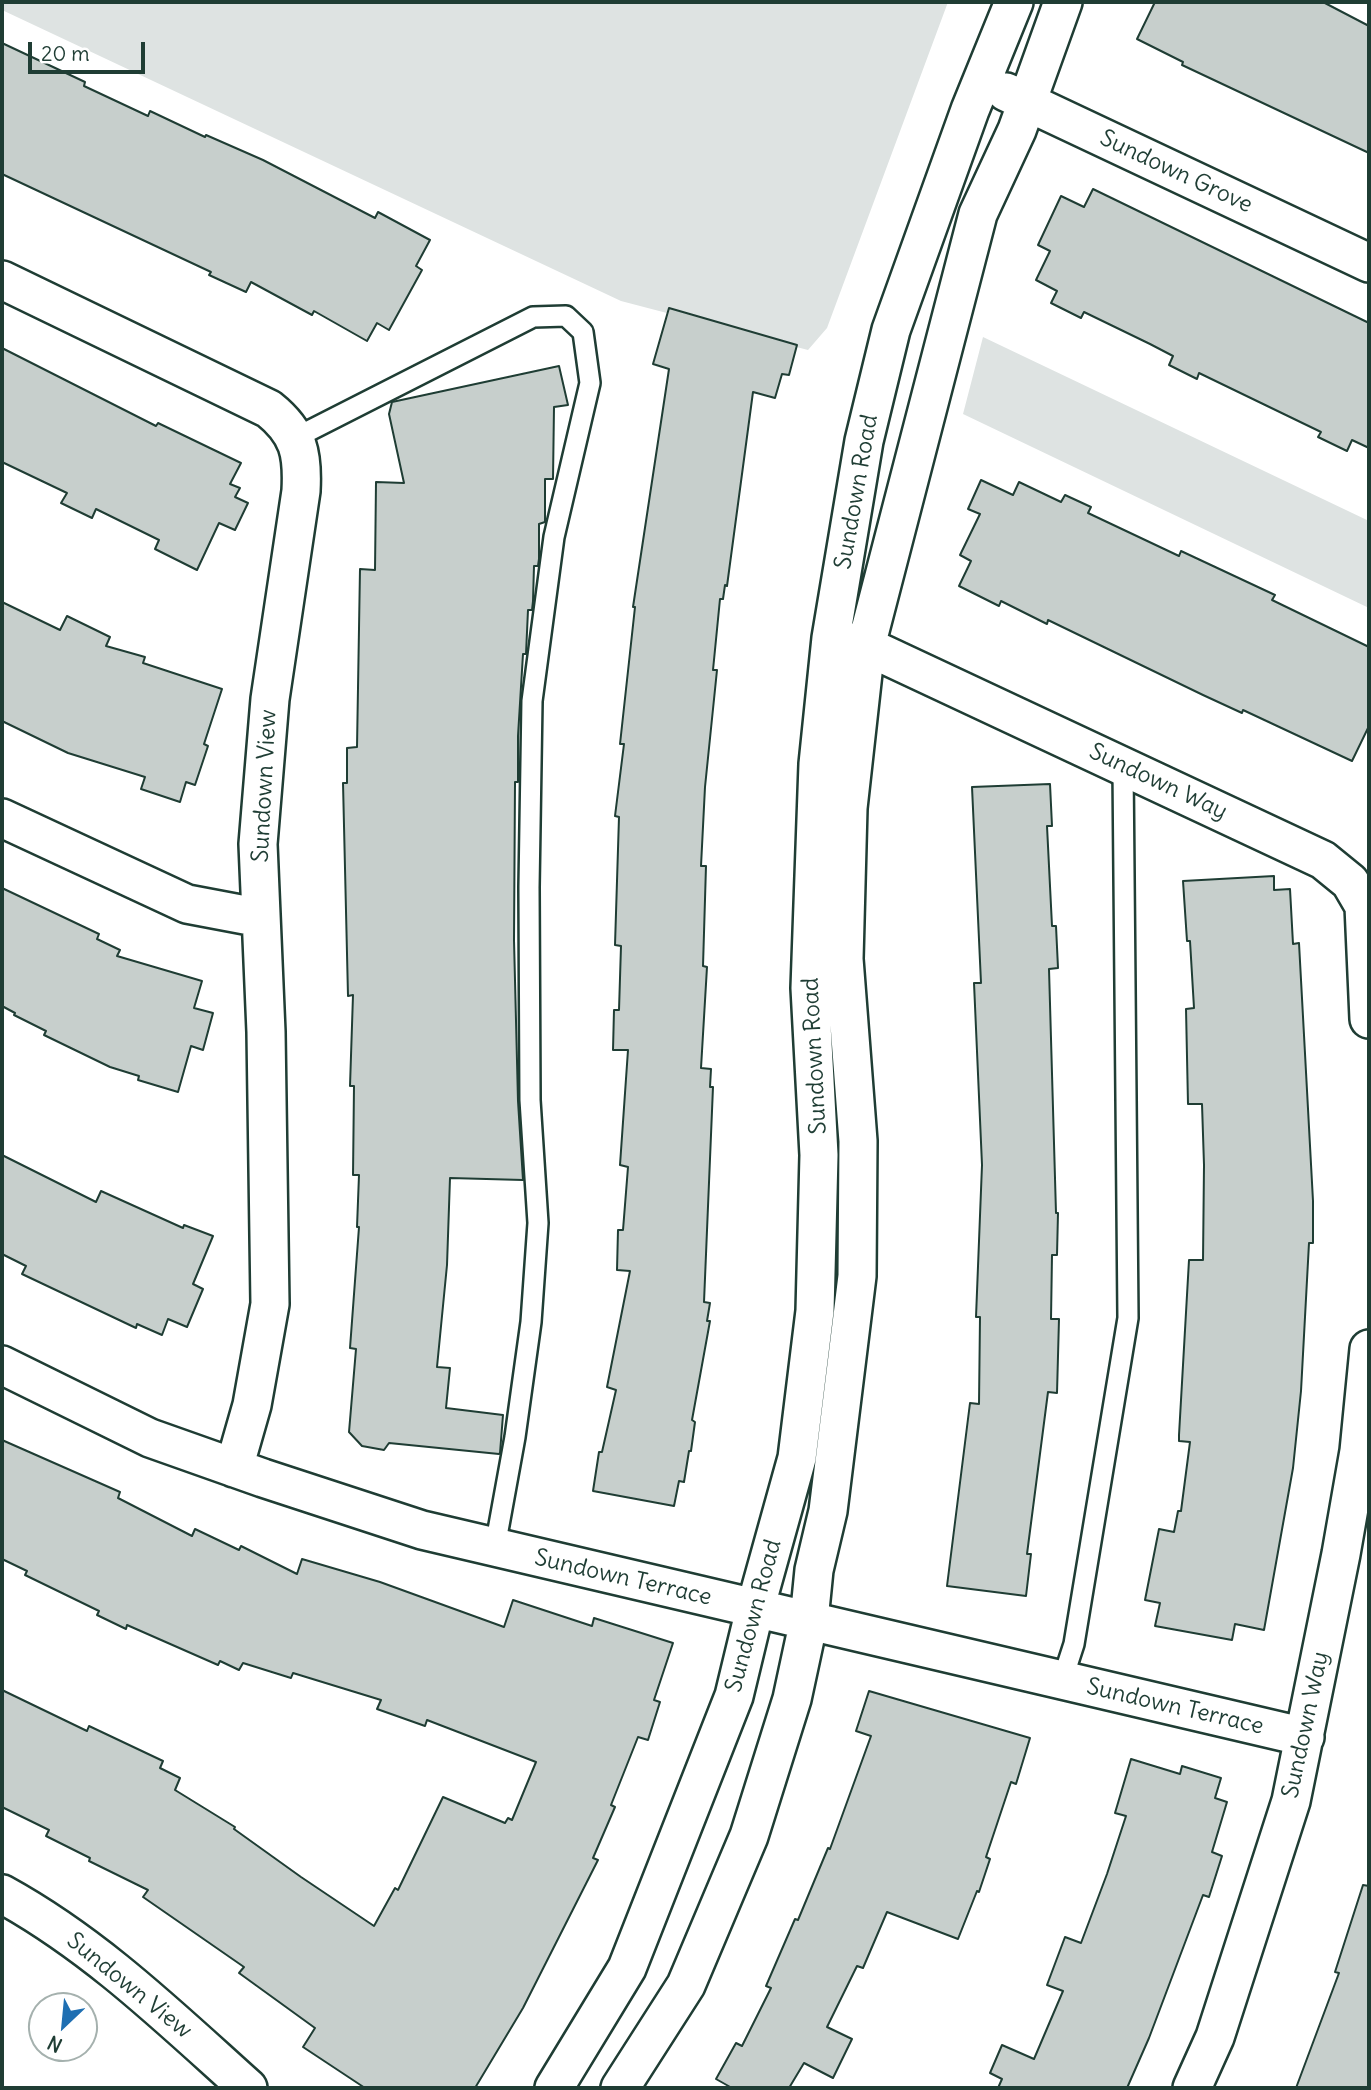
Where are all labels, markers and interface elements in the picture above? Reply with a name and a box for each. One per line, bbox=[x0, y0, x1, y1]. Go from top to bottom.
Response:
scale bar bbox=[32, 28, 149, 72]
text: 20 m bbox=[41, 40, 90, 67]
street label: Sundown Grove bbox=[1095, 125, 1257, 219]
street label: Sundown Road bbox=[830, 412, 884, 572]
street label: Sundown View bbox=[247, 709, 283, 863]
street label: Sundown Way bbox=[1085, 738, 1231, 826]
street label: Sundown Road bbox=[797, 977, 833, 1135]
street label: Sundown Road bbox=[720, 1537, 788, 1695]
street label: Sundown Terrace bbox=[532, 1544, 714, 1612]
street label: Sundown Way bbox=[1277, 1649, 1335, 1801]
street label: Sundown Terrace bbox=[1084, 1673, 1266, 1741]
street label: Sundown View bbox=[61, 1927, 197, 2045]
north arrow bbox=[28, 1992, 98, 2062]
text: N bbox=[44, 2030, 66, 2058]

